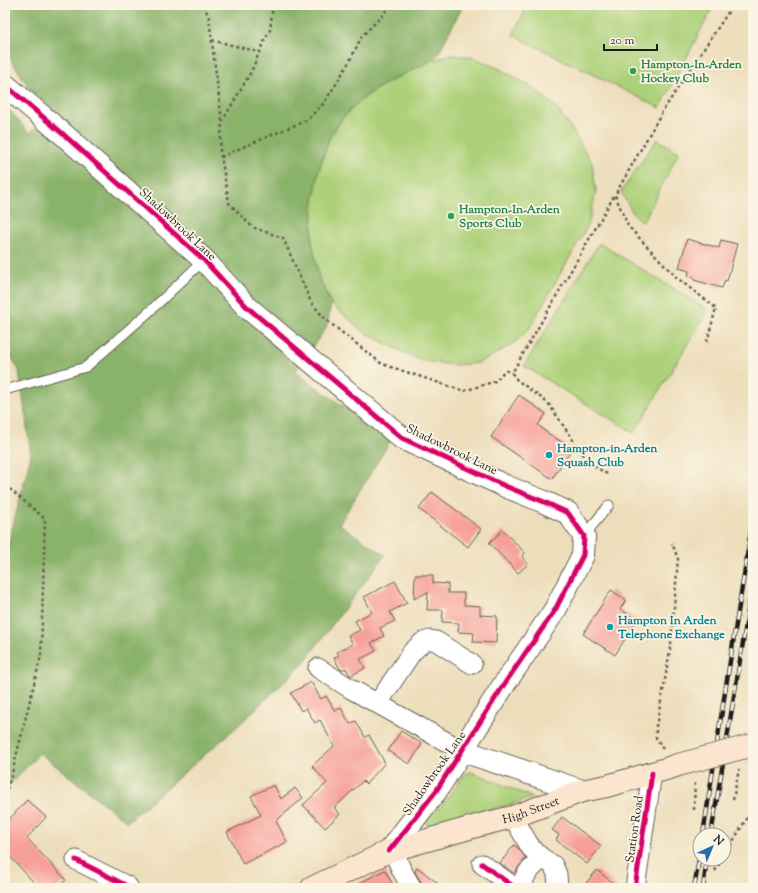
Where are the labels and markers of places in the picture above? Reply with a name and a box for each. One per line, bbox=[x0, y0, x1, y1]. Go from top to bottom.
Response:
place label: Hampton-In-Arden Hockey Club bbox=[640, 56, 743, 88]
marker: Hampton-In-Arden Hockey Club bbox=[628, 66, 638, 76]
place label: Hampton-In-Arden Sports Club bbox=[458, 201, 561, 233]
marker: Hampton-In-Arden Sports Club bbox=[446, 211, 456, 221]
place label: Hampton-in-Arden Squash Club bbox=[556, 440, 658, 472]
marker: Hampton-in-Arden Squash Club bbox=[544, 450, 554, 460]
place label: Hampton In Arden Telephone Exchange bbox=[617, 612, 725, 644]
marker: Hampton In Arden Telephone Exchange bbox=[605, 622, 615, 632]

